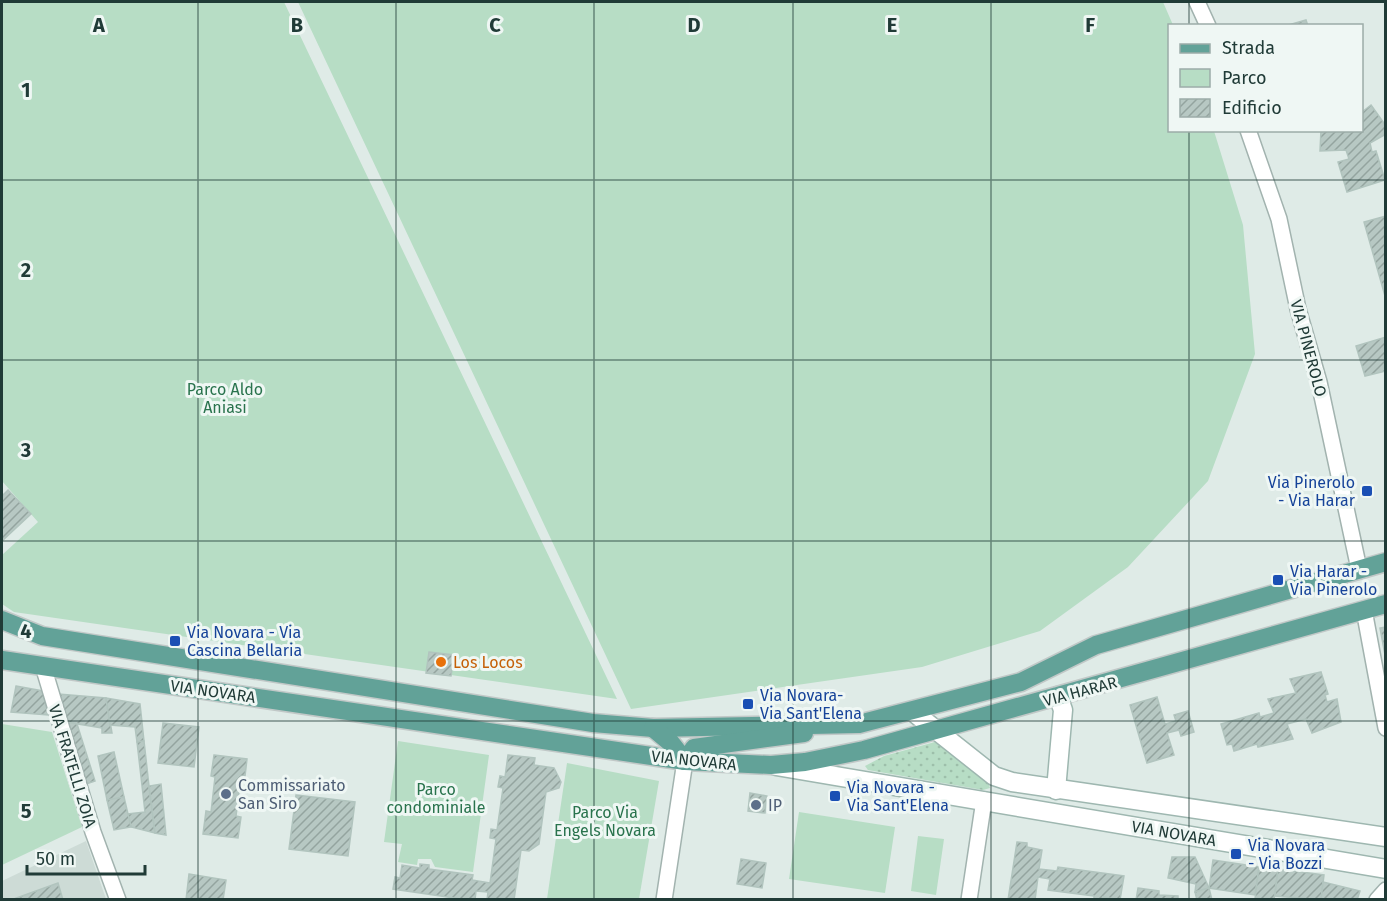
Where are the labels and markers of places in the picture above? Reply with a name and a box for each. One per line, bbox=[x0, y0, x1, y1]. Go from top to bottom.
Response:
place label: Via Pinerolo - Via Harar bbox=[1268, 473, 1356, 510]
marker: Via Pinerolo - Via Harar bbox=[1360, 484, 1374, 498]
place label: Via Harar - Via Pinerolo bbox=[1290, 562, 1377, 599]
marker: Via Harar - Via Pinerolo bbox=[1271, 573, 1285, 587]
place label: Via Novara - Via Cascina Bellaria bbox=[187, 623, 302, 660]
marker: Via Novara - Via Cascina Bellaria bbox=[168, 634, 182, 648]
place label: Los Locos bbox=[453, 653, 523, 672]
marker: Los Locos bbox=[434, 655, 448, 669]
place label: Via Novara- Via Sant'Elena bbox=[760, 686, 862, 723]
marker: Via Novara- Via Sant'Elena bbox=[741, 697, 755, 711]
place label: Commissariato San Siro bbox=[238, 776, 346, 813]
place label: Via Novara - Via Sant'Elena bbox=[847, 778, 949, 815]
marker: Commissariato San Siro bbox=[219, 787, 233, 801]
marker: Via Novara - Via Sant'Elena bbox=[828, 789, 842, 803]
place label: IP bbox=[768, 796, 782, 815]
marker: IP bbox=[749, 798, 763, 812]
place label: Via Novara - Via Bozzi bbox=[1248, 836, 1325, 873]
marker: Via Novara - Via Bozzi bbox=[1229, 847, 1243, 861]

